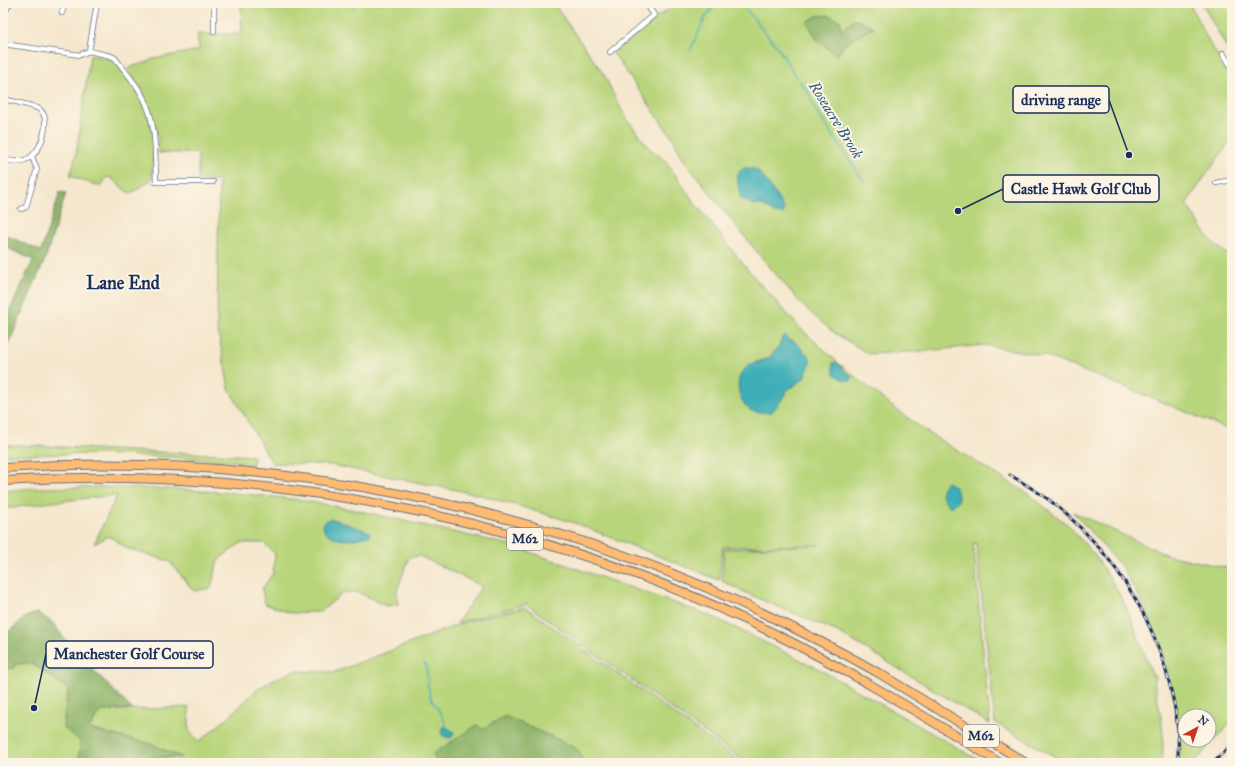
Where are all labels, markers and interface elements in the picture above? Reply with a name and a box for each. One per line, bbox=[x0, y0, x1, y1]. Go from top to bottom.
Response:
water label: Roseacre Brook bbox=[805, 77, 867, 162]
callout: driving range bbox=[1013, 86, 1109, 113]
text: driving range bbox=[1021, 91, 1102, 110]
callout: Castle Hawk Golf Club bbox=[1003, 175, 1159, 202]
text: Castle Hawk Golf Club bbox=[1011, 180, 1152, 198]
district label: Lane End bbox=[86, 272, 161, 294]
road number: M62 bbox=[507, 528, 543, 550]
callout: Manchester Golf Course bbox=[46, 641, 213, 668]
text: Manchester Golf Course bbox=[54, 645, 205, 663]
north arrow bbox=[1177, 708, 1217, 748]
text: N bbox=[1195, 713, 1211, 729]
road number: M62 bbox=[963, 725, 999, 747]

